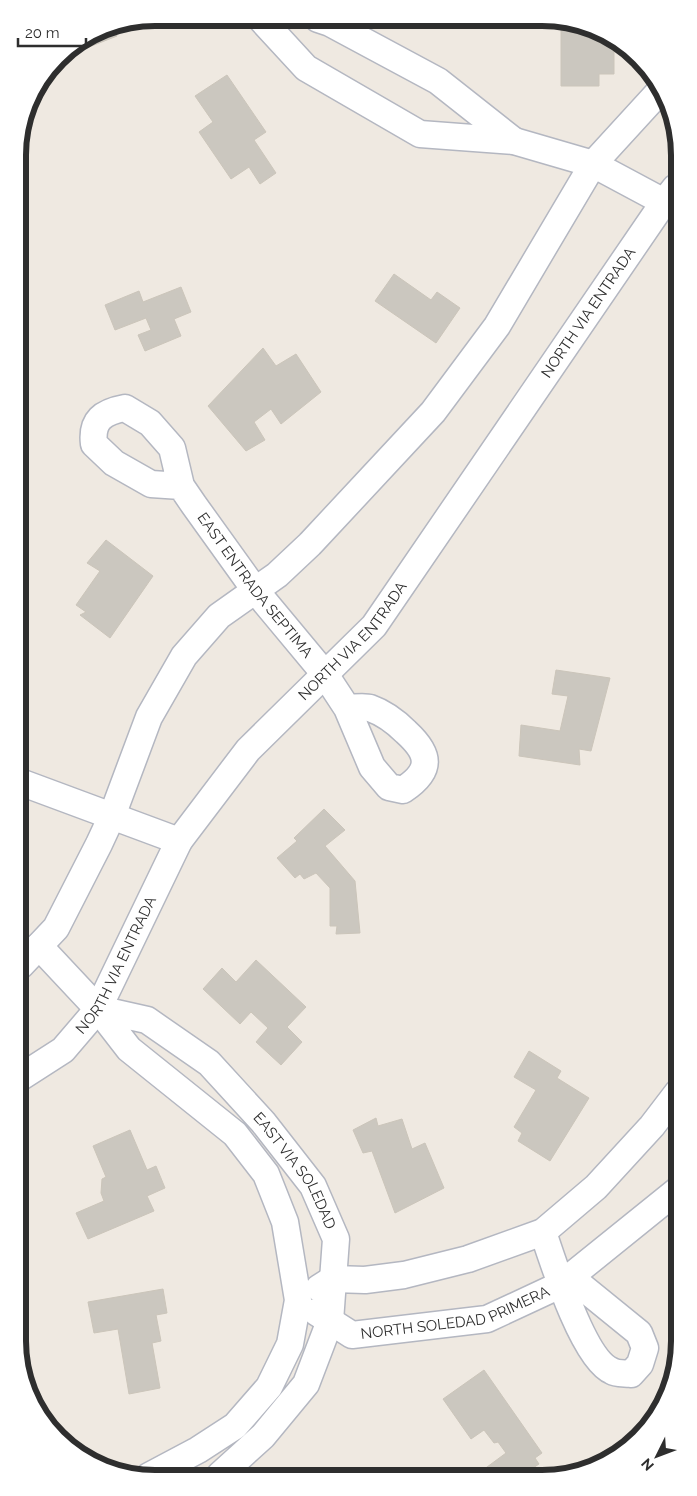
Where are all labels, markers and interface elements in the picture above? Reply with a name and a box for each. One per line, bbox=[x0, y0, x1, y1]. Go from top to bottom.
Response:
scale bar bbox=[18, 15, 85, 47]
text: 20 m bbox=[25, 24, 60, 42]
street label: NORTH VIA ENTRADA bbox=[537, 244, 639, 381]
street label: EAST ENTRADA SEPTIMA bbox=[193, 509, 316, 661]
street label: NORTH VIA ENTRADA bbox=[295, 578, 411, 704]
street label: NORTH VIA ENTRADA bbox=[72, 893, 160, 1037]
street label: EAST VIA SOLEDAD bbox=[250, 1109, 340, 1232]
street label: NORTH SOLEDAD PRIMERA bbox=[360, 1282, 552, 1343]
north arrow bbox=[632, 1431, 682, 1481]
text: N bbox=[638, 1455, 657, 1474]

